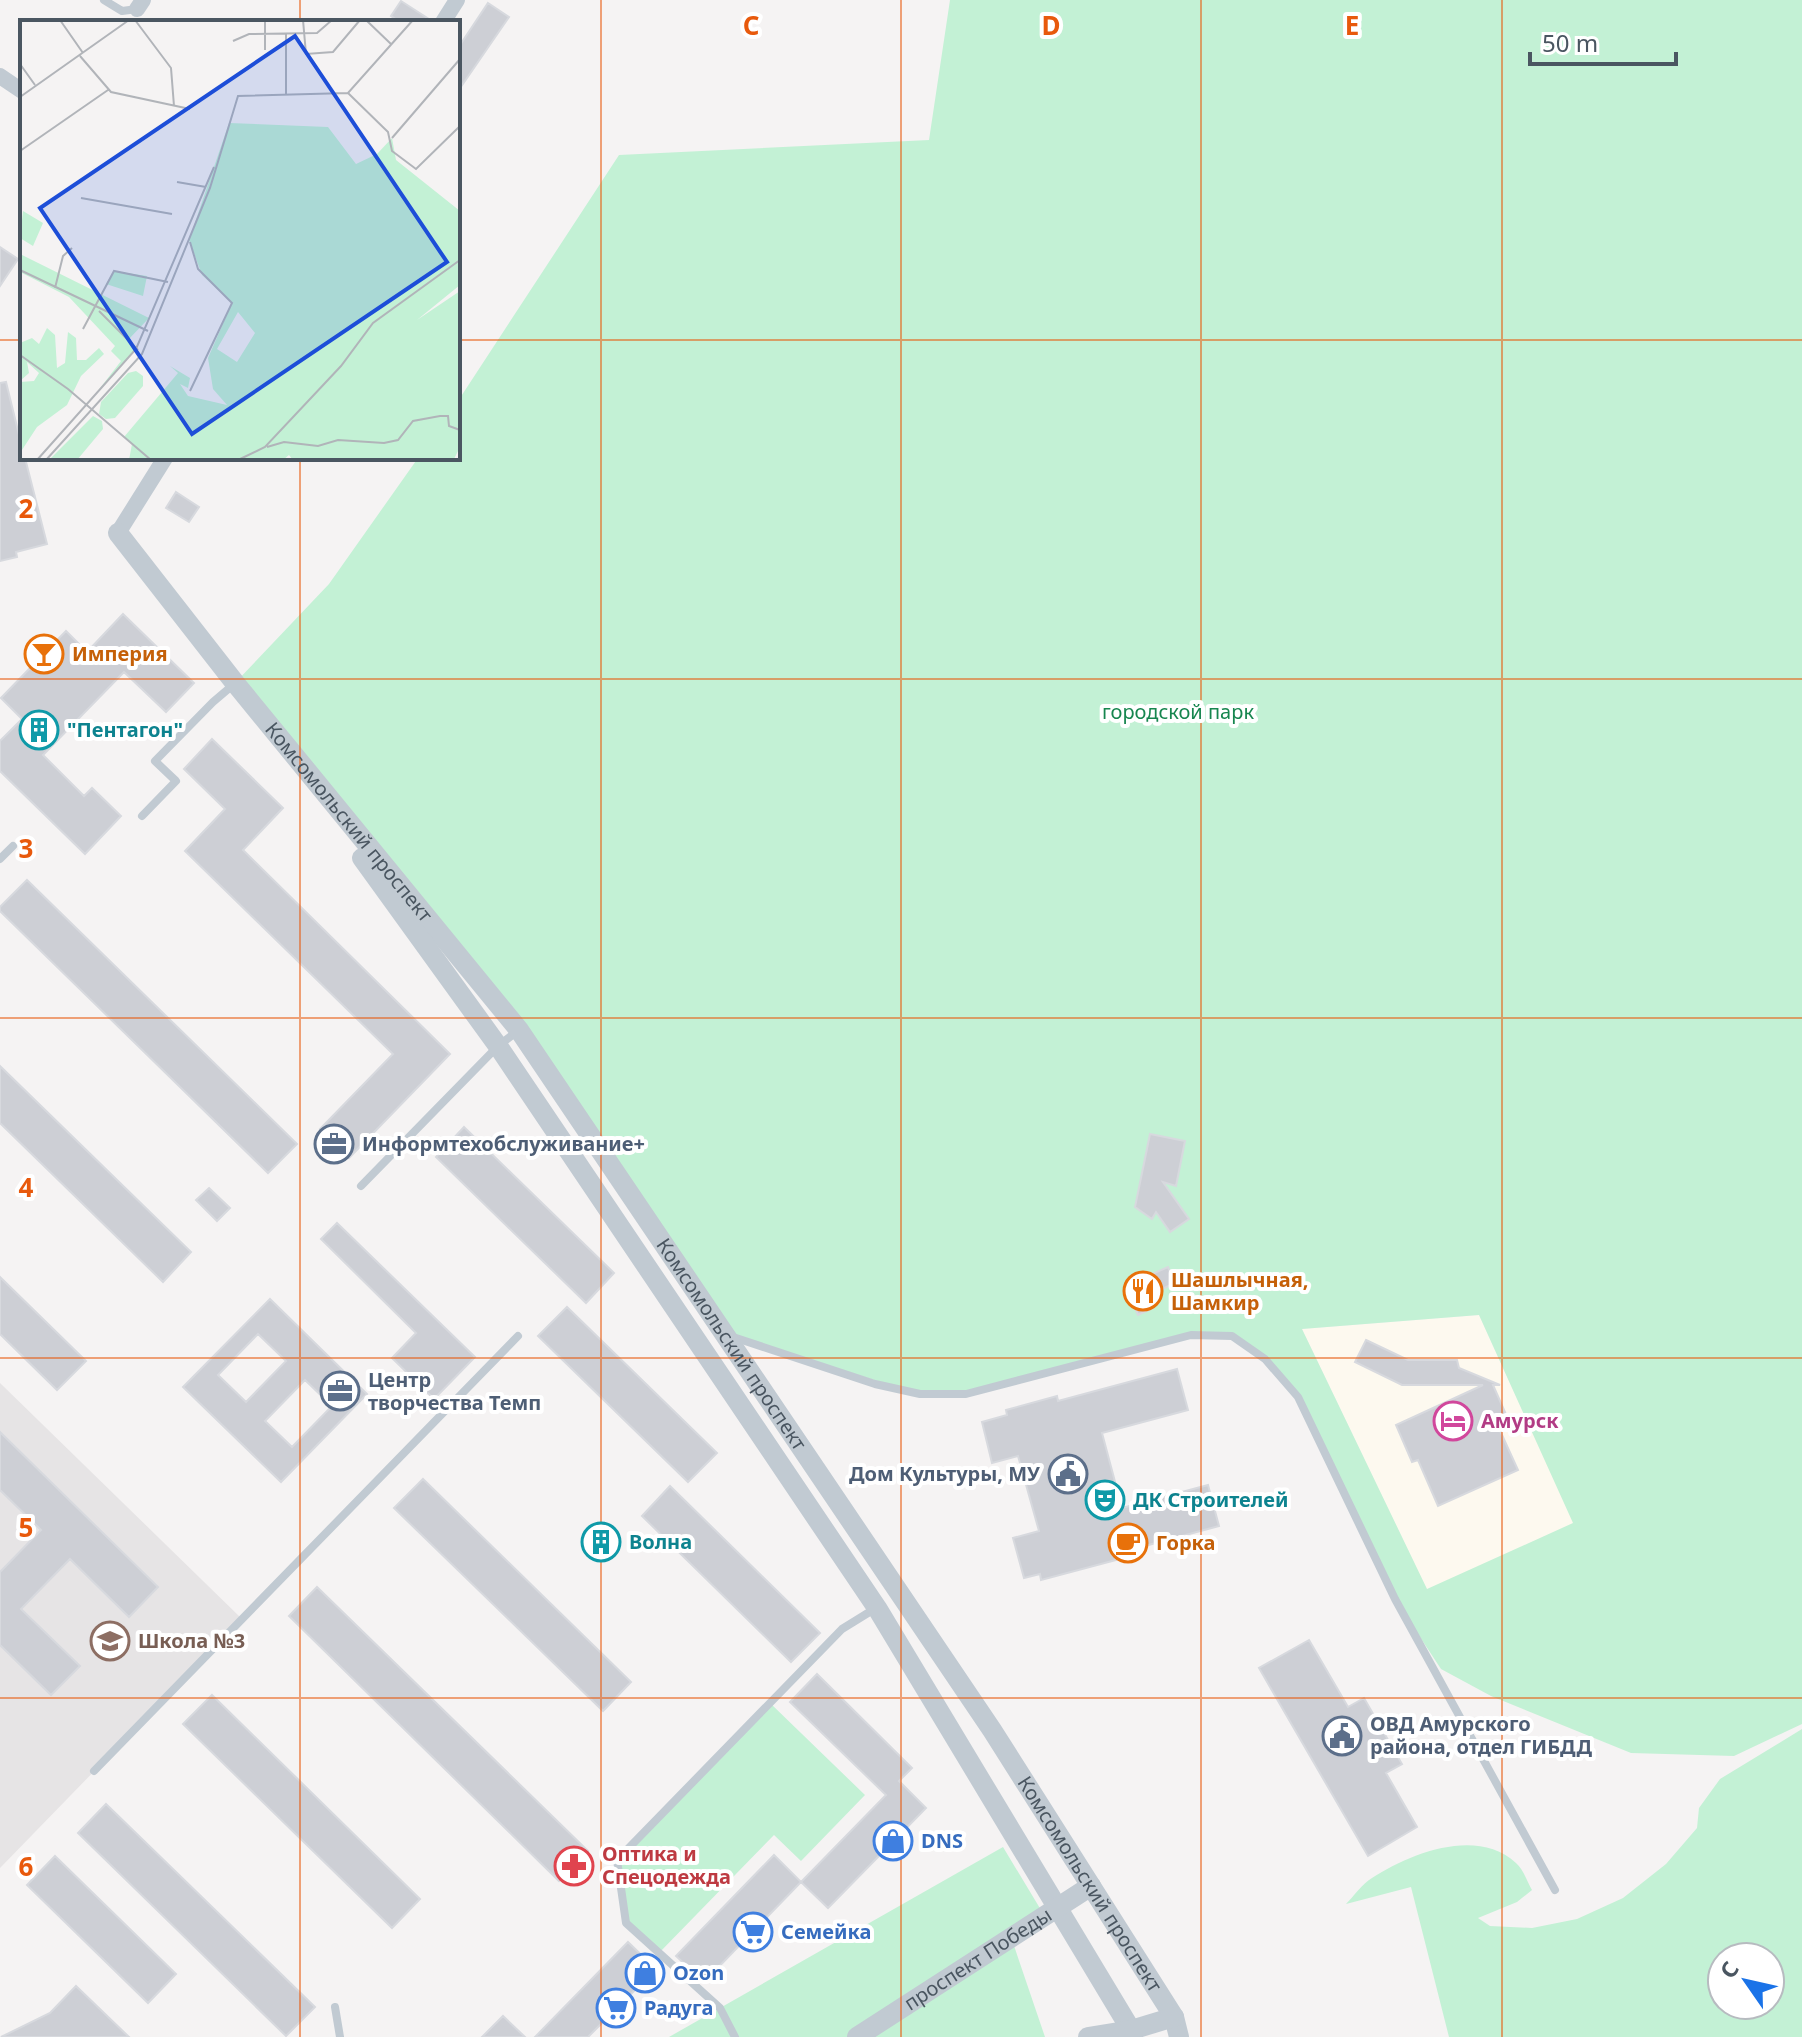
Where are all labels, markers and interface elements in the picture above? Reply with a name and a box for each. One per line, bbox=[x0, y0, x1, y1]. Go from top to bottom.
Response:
text: C bbox=[743, 7, 759, 43]
text: D bbox=[1041, 7, 1061, 43]
text: E bbox=[1345, 7, 1359, 43]
scale bar bbox=[1530, 16, 1676, 66]
inset map bbox=[20, 20, 460, 460]
text: 50 m bbox=[1542, 26, 1598, 59]
text: 2 bbox=[19, 490, 34, 526]
bar icon: Империя bbox=[23, 633, 65, 675]
place label: Империя bbox=[72, 640, 168, 667]
park label: городской парк bbox=[1102, 698, 1254, 725]
building icon: "Пентагон" bbox=[18, 709, 60, 751]
place label: "Пентагон" bbox=[67, 716, 183, 743]
street label: Комсомольский проспект bbox=[259, 716, 439, 927]
text: 3 bbox=[19, 830, 33, 866]
office icon: Информтехобслуживание+ bbox=[313, 1123, 355, 1165]
place label: Информтехобслуживание+ bbox=[362, 1130, 645, 1157]
text: 4 bbox=[19, 1169, 34, 1205]
street label: Комсомольский проспект bbox=[650, 1233, 813, 1455]
place label: Шашлычная, Шамкир bbox=[1171, 1266, 1308, 1316]
restaurant icon: Шашлычная, Шамкир bbox=[1122, 1270, 1164, 1312]
place label: Центр творчества Темп bbox=[368, 1366, 541, 1416]
office icon: Центр творчества Темп bbox=[319, 1370, 361, 1412]
hotel icon: Амурск bbox=[1432, 1400, 1474, 1442]
place label: Амурск bbox=[1481, 1407, 1559, 1434]
public building icon: Дом Культуры, МУ bbox=[1047, 1453, 1089, 1495]
place label: Дом Культуры, МУ bbox=[849, 1460, 1040, 1487]
theatre icon: ДК Строителей bbox=[1084, 1479, 1126, 1521]
place label: ДК Строителей bbox=[1133, 1486, 1288, 1513]
text: 5 bbox=[19, 1509, 33, 1545]
building icon: Волна bbox=[580, 1521, 622, 1563]
cafe icon: Горка bbox=[1107, 1522, 1149, 1564]
place label: Волна bbox=[629, 1528, 692, 1555]
place label: Горка bbox=[1156, 1529, 1215, 1556]
school or university icon: Школа №3 bbox=[89, 1620, 131, 1662]
place label: Школа №3 bbox=[138, 1627, 245, 1654]
place label: ОВД Амурского района, отдел ГИБДД bbox=[1370, 1710, 1592, 1760]
public building icon: ОВД Амурского района, отдел ГИБДД bbox=[1321, 1715, 1363, 1757]
street label: Комсомольский проспект bbox=[1012, 1771, 1169, 1997]
shop icon: DNS bbox=[872, 1820, 914, 1862]
place label: DNS bbox=[921, 1827, 963, 1854]
place label: Оптика и Спецодежда bbox=[602, 1840, 731, 1890]
pharmacy icon: Оптика и Спецодежда bbox=[553, 1845, 595, 1887]
text: 6 bbox=[19, 1848, 34, 1884]
street label: проспект Победы bbox=[899, 1901, 1057, 2016]
supermarket icon: Семейка bbox=[732, 1911, 774, 1953]
place label: Семейка bbox=[781, 1918, 871, 1945]
north arrow bbox=[1706, 1941, 1786, 2021]
shop icon: Ozon bbox=[624, 1952, 666, 1994]
text: С bbox=[1712, 1955, 1745, 1984]
place label: Ozon bbox=[673, 1959, 724, 1986]
supermarket icon: Радуга bbox=[595, 1987, 637, 2029]
place label: Радуга bbox=[644, 1994, 713, 2021]

